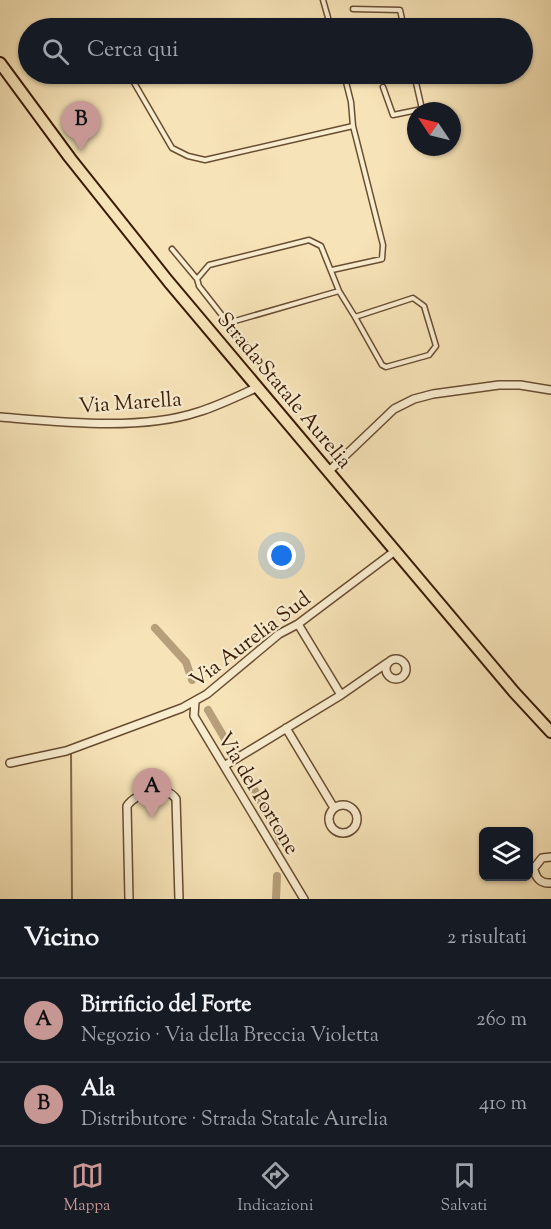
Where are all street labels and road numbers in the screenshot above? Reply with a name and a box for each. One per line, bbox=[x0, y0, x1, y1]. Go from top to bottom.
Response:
street label: Strada Statale Aurelia bbox=[209, 306, 358, 476]
street label: Via Marella bbox=[77, 385, 183, 423]
street label: Via Aurelia Sud bbox=[185, 585, 318, 696]
street label: Via del Portone bbox=[209, 727, 306, 861]

